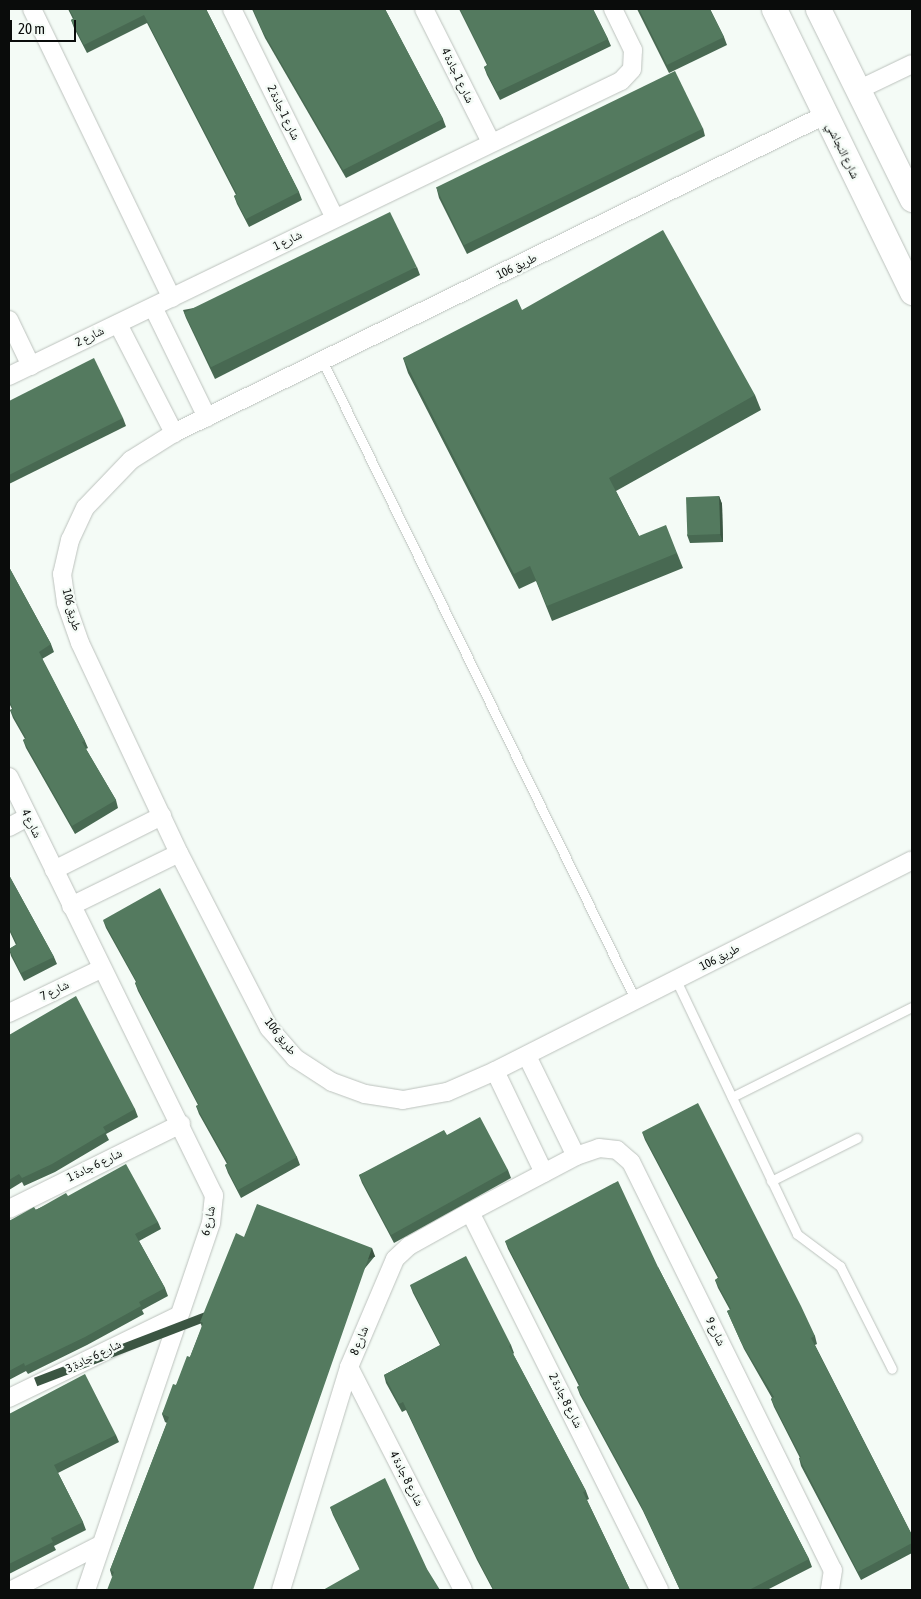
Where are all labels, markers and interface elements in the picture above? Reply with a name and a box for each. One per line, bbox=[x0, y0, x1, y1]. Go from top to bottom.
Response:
scale bar bbox=[12, 10, 79, 42]
text: 20 m bbox=[18, 20, 45, 37]
street label: شارع 1 جادة 4 bbox=[437, 46, 477, 106]
street label: شارع 1 جادة 2 bbox=[263, 83, 303, 143]
street label: شارع النجاشي bbox=[822, 121, 862, 181]
street label: شارع 1 bbox=[271, 228, 305, 254]
street label: طريق 106 bbox=[494, 251, 540, 283]
street label: شارع 2 bbox=[73, 324, 107, 350]
street label: طريق 106 bbox=[58, 587, 84, 633]
street label: شارع 4 bbox=[18, 807, 44, 841]
street label: طريق 106 bbox=[698, 942, 742, 974]
street label: شارع 7 bbox=[38, 978, 72, 1004]
street label: طريق 106 bbox=[261, 1016, 299, 1058]
street label: شارع 6 جادة 1 bbox=[65, 1146, 125, 1186]
street label: شارع 6 bbox=[199, 1205, 219, 1237]
street label: شارع 9 bbox=[702, 1315, 728, 1349]
street label: شارع 8 bbox=[348, 1324, 372, 1358]
street label: شارع 6 جادة 3 bbox=[64, 1337, 124, 1377]
street label: شارع 8 جادة 2 bbox=[545, 1371, 585, 1431]
street label: شارع 8 جادة 4 bbox=[386, 1449, 426, 1509]

